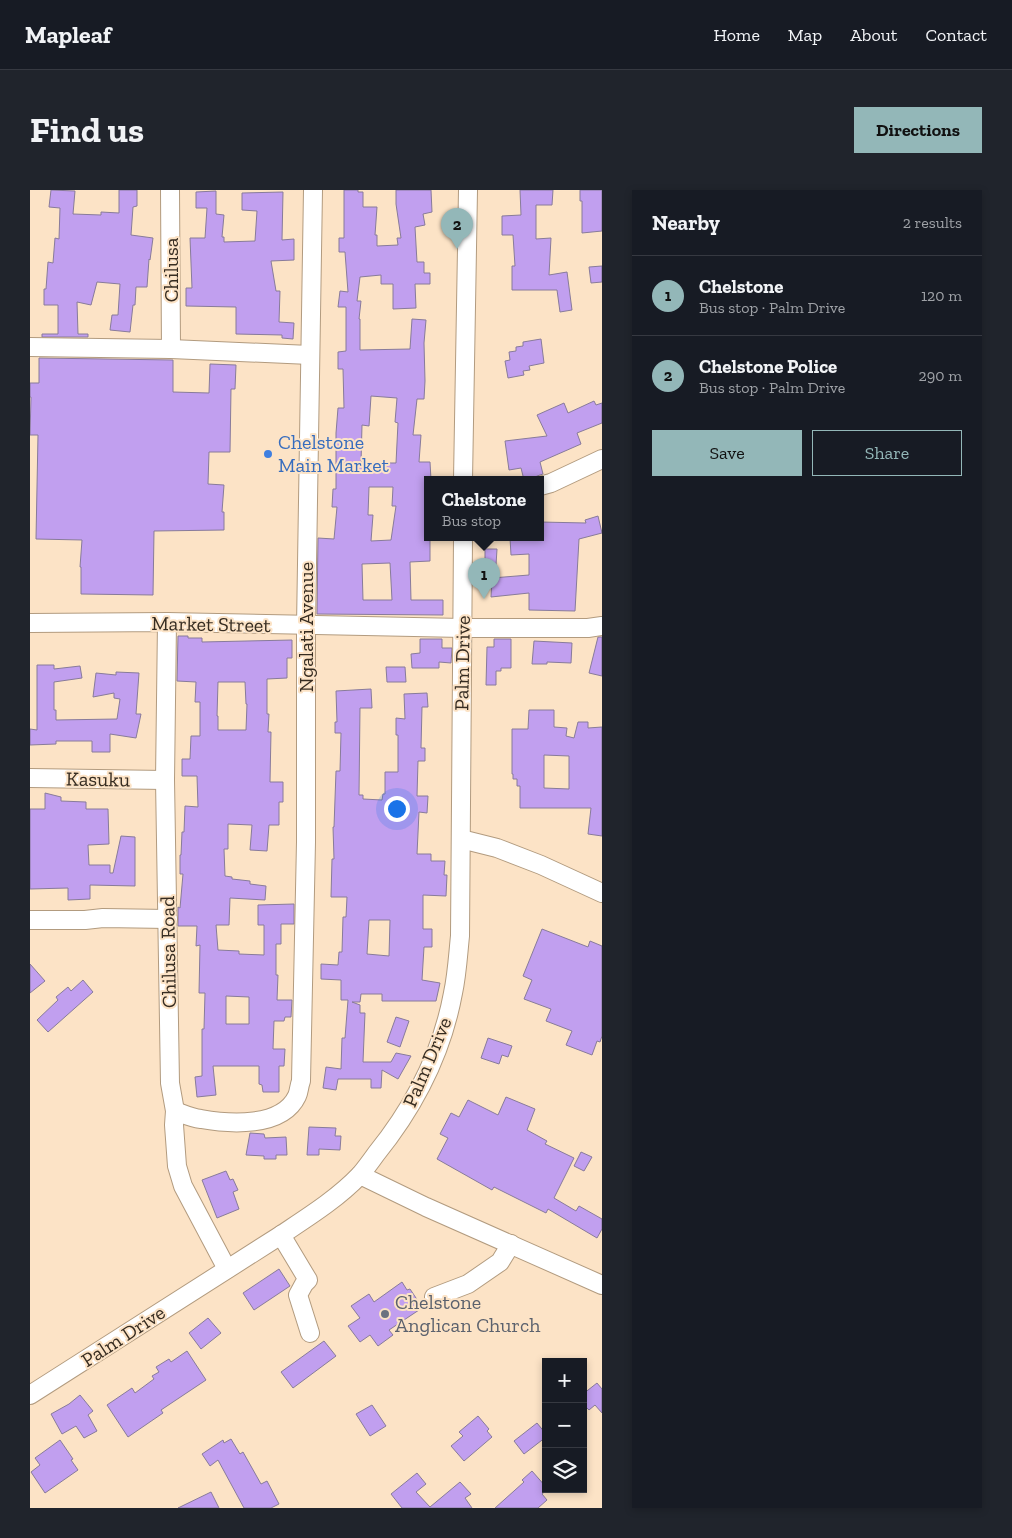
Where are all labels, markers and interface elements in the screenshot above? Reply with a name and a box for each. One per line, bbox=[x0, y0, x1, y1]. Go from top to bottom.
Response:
text: Mapleaf bbox=[25, 20, 111, 49]
text: Home bbox=[713, 24, 760, 46]
text: Map bbox=[788, 24, 822, 46]
text: About bbox=[850, 24, 897, 46]
text: Contact bbox=[925, 24, 987, 46]
button: Directions bbox=[854, 107, 982, 153]
text: Find us bbox=[30, 109, 144, 151]
pin: 2 bbox=[441, 208, 473, 249]
text: Nearby bbox=[652, 210, 720, 235]
text: 2 results bbox=[903, 213, 962, 232]
street label: Chilusa bbox=[159, 237, 183, 302]
text: Chelstone bbox=[699, 275, 784, 298]
text: 1 bbox=[665, 286, 671, 305]
text: 120 m bbox=[921, 286, 962, 305]
text: Bus stop · Palm Drive bbox=[699, 298, 845, 317]
text: Chelstone Police bbox=[699, 355, 837, 378]
text: 2 bbox=[664, 366, 672, 385]
text: 290 m bbox=[919, 366, 962, 385]
text: Bus stop · Palm Drive bbox=[699, 378, 845, 397]
place label: Chelstone Main Market bbox=[278, 430, 390, 477]
button: Save bbox=[652, 430, 802, 476]
button: Share bbox=[812, 430, 962, 476]
marker: Chelstone Main Market bbox=[262, 448, 274, 460]
popup bbox=[424, 476, 544, 541]
text: Chelstone bbox=[442, 488, 526, 511]
text: Bus stop bbox=[442, 511, 501, 530]
pin: 1 bbox=[468, 558, 500, 599]
street label: Ngalati Avenue bbox=[294, 562, 318, 692]
street label: Market Street bbox=[151, 611, 272, 637]
street label: Palm Drive bbox=[449, 615, 475, 711]
street label: Kasuku bbox=[66, 766, 130, 792]
your location bbox=[384, 796, 410, 822]
street label: Chilusa Road bbox=[155, 896, 181, 1008]
street label: Palm Drive bbox=[397, 1013, 457, 1111]
place label: Chelstone Anglican Church bbox=[395, 1290, 541, 1337]
street label: Palm Drive bbox=[77, 1300, 169, 1372]
marker: Chelstone Anglican Church bbox=[379, 1308, 391, 1320]
map controls bbox=[542, 1358, 587, 1493]
button: + bbox=[542, 1358, 587, 1403]
button: − bbox=[542, 1403, 587, 1448]
button: layers bbox=[542, 1448, 587, 1493]

